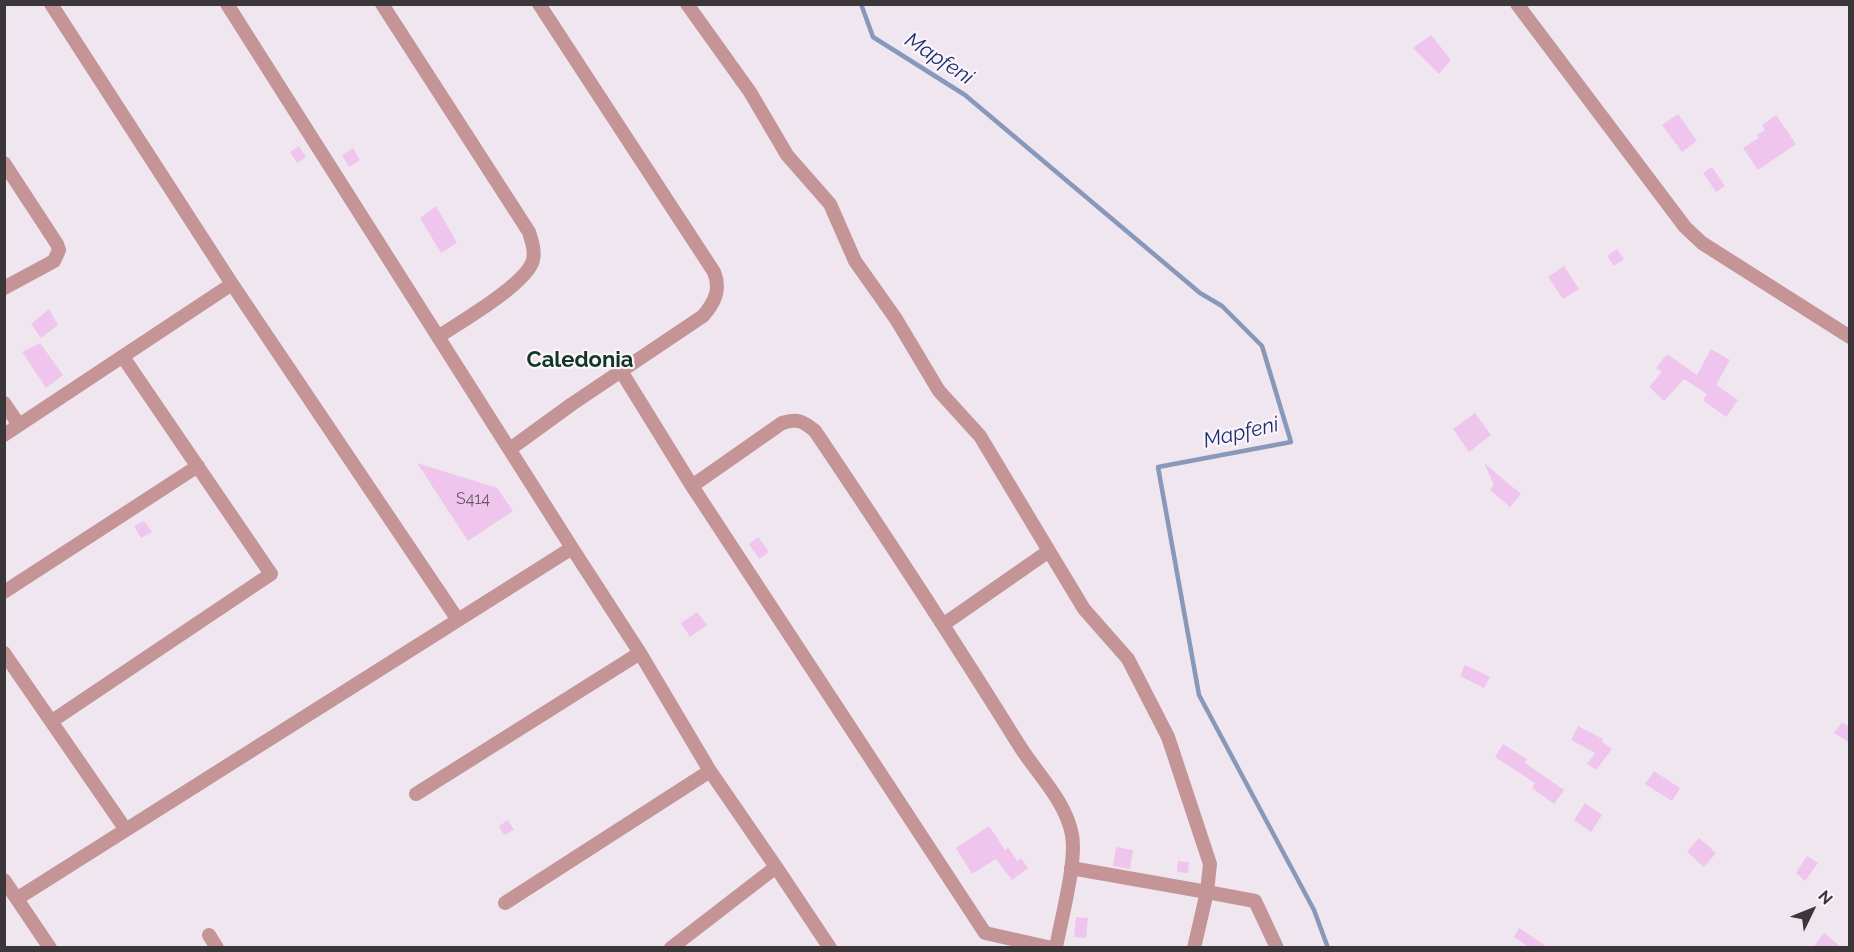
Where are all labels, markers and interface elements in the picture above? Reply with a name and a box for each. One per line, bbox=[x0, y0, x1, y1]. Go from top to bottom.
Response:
water label: Mapfeni bbox=[900, 28, 978, 90]
district label: Caledonia bbox=[527, 347, 633, 373]
water label: Mapfeni bbox=[1201, 412, 1281, 454]
house number: S414 bbox=[456, 489, 490, 509]
north arrow bbox=[1782, 880, 1842, 940]
text: N bbox=[1814, 886, 1837, 908]

